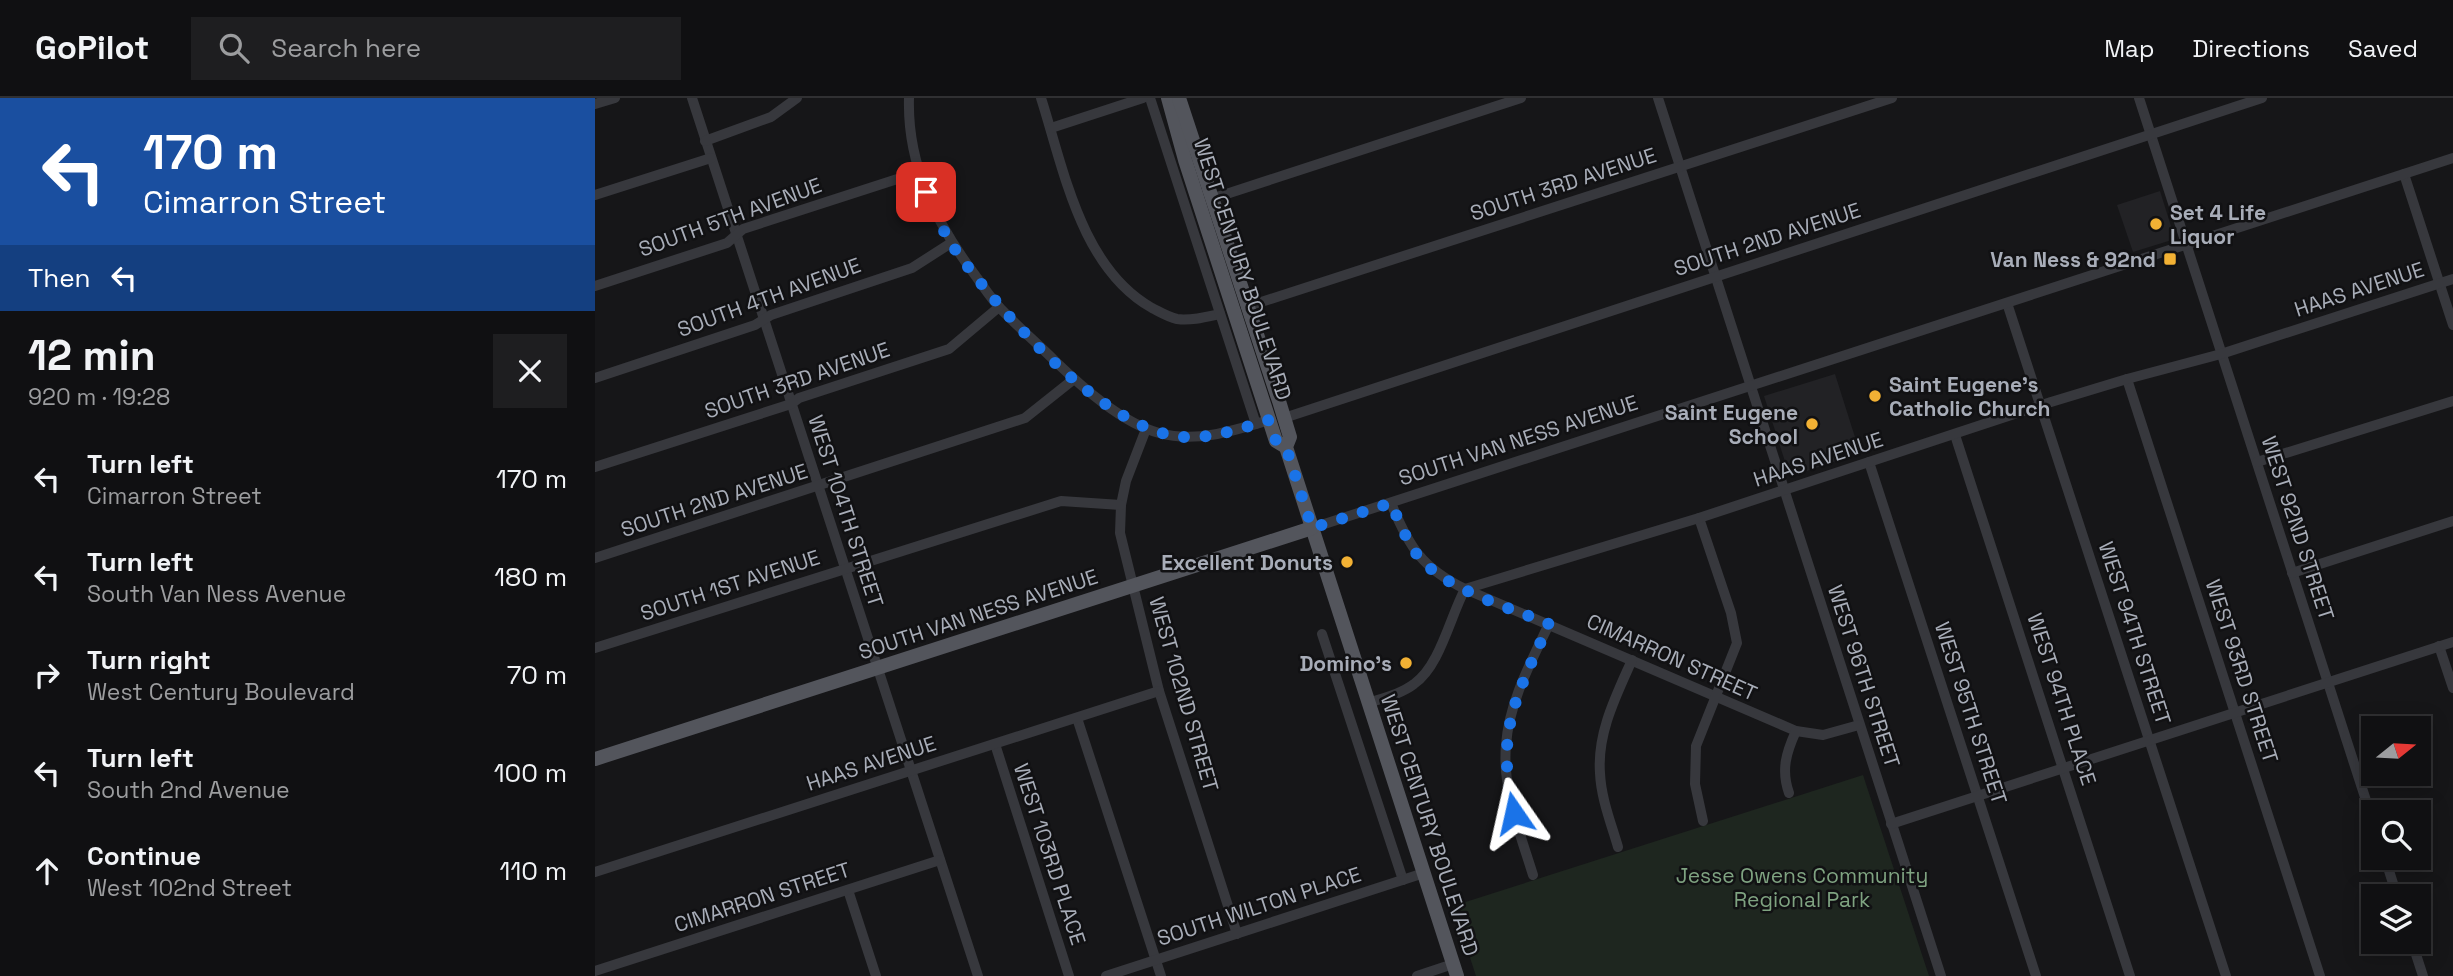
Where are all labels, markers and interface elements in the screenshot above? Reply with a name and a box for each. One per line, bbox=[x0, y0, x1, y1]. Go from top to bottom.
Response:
search box bbox=[191, 17, 681, 80]
text: GoPilot bbox=[35, 27, 149, 69]
icon: search bbox=[215, 29, 253, 67]
text: Search here bbox=[271, 31, 421, 65]
text: Map bbox=[2104, 33, 2154, 64]
text: Directions bbox=[2192, 33, 2310, 64]
text: Saved bbox=[2348, 33, 2418, 64]
text: 170 m bbox=[143, 121, 278, 183]
icon: left bbox=[28, 126, 119, 217]
street label: WEST CENTURY BOULEVARD bbox=[1188, 135, 1298, 403]
street label: SOUTH 3RD AVENUE bbox=[1467, 141, 1659, 227]
pin bbox=[896, 162, 956, 222]
street label: SOUTH 5TH AVENUE bbox=[635, 171, 825, 263]
icon: arrive bbox=[907, 173, 945, 211]
text: Cimarron Street bbox=[143, 182, 386, 222]
street label: SOUTH 2ND AVENUE bbox=[1670, 196, 1864, 282]
place label: Set 4 Life Liquor bbox=[2170, 199, 2266, 250]
marker: Set 4 Life Liquor bbox=[2148, 216, 2164, 232]
place label: Van Ness & 92nd bbox=[1990, 246, 2156, 273]
street label: SOUTH 4TH AVENUE bbox=[673, 251, 865, 343]
marker: Van Ness & 92nd bbox=[2162, 251, 2178, 267]
street label: HAAS AVENUE bbox=[2291, 255, 2427, 323]
icon: left bbox=[105, 259, 143, 297]
text: Then bbox=[28, 261, 91, 295]
text: 12 min bbox=[28, 329, 156, 382]
button: close bbox=[493, 334, 567, 408]
street label: SOUTH 3RD AVENUE bbox=[701, 336, 893, 424]
place label: Saint Eugene's Catholic Church bbox=[1889, 371, 2051, 422]
text: 920 m · 19:28 bbox=[28, 382, 170, 412]
marker: Saint Eugene's Catholic Church bbox=[1867, 388, 1883, 404]
street label: SOUTH VAN NESS AVENUE bbox=[1395, 389, 1641, 491]
place label: Saint Eugene School bbox=[1665, 399, 1798, 450]
street label: WEST 104TH STREET bbox=[802, 412, 890, 610]
marker: Saint Eugene School bbox=[1804, 416, 1820, 432]
street label: HAAS AVENUE bbox=[1750, 425, 1886, 493]
street label: WEST 92ND STREET bbox=[2255, 432, 2341, 624]
text: Turn left bbox=[87, 447, 194, 481]
street label: SOUTH 2ND AVENUE bbox=[617, 457, 811, 543]
icon: left bbox=[28, 460, 66, 498]
text: 170 m bbox=[496, 462, 567, 496]
text: Cimarron Street bbox=[87, 481, 262, 511]
street label: WEST 94TH STREET bbox=[2093, 538, 2177, 728]
street label: SOUTH 1ST AVENUE bbox=[637, 543, 823, 627]
text: Turn left bbox=[87, 545, 194, 579]
place label: Excellent Donuts bbox=[1161, 549, 1333, 576]
marker: Excellent Donuts bbox=[1339, 554, 1355, 570]
icon: left bbox=[28, 558, 66, 596]
text: 180 m bbox=[494, 560, 567, 594]
street label: SOUTH VAN NESS AVENUE bbox=[855, 563, 1101, 665]
street label: WEST 93RD STREET bbox=[2200, 576, 2284, 766]
text: South Van Ness Avenue bbox=[87, 579, 346, 609]
street label: WEST 96TH STREET bbox=[1822, 581, 1906, 771]
street label: WEST 102ND STREET bbox=[1143, 593, 1225, 795]
street label: CIMARRON STREET bbox=[1583, 607, 1761, 707]
street label: WEST 94TH PLACE bbox=[2021, 609, 2103, 789]
street label: WEST 95TH STREET bbox=[1929, 618, 2013, 808]
text: Turn right bbox=[87, 643, 211, 677]
place label: Domino's bbox=[1299, 650, 1392, 677]
marker: Domino's bbox=[1398, 655, 1414, 671]
icon: right bbox=[28, 656, 66, 694]
text: 70 m bbox=[507, 658, 567, 692]
text: West Century Boulevard bbox=[87, 677, 355, 707]
street label: WEST CENTURY BOULEVARD bbox=[1375, 691, 1485, 959]
north arrow bbox=[2361, 716, 2431, 786]
map controls bbox=[2361, 716, 2431, 954]
street label: HAAS AVENUE bbox=[803, 729, 939, 797]
text: Turn left bbox=[87, 741, 194, 775]
icon: left bbox=[28, 754, 66, 792]
text: 100 m bbox=[494, 756, 567, 790]
street label: WEST 103RD PLACE bbox=[1008, 760, 1092, 948]
text: South 2nd Avenue bbox=[87, 775, 290, 805]
position arrow bbox=[1477, 776, 1551, 850]
button: search bbox=[2361, 800, 2431, 870]
text: Continue bbox=[87, 839, 201, 873]
icon: ahead bbox=[28, 852, 66, 890]
text: 110 m bbox=[500, 854, 567, 888]
street label: CIMARRON STREET bbox=[670, 856, 854, 938]
street label: SOUTH WILTON PLACE bbox=[1154, 860, 1364, 952]
park label: Jesse Owens Community Regional Park bbox=[1676, 862, 1928, 913]
text: West 102nd Street bbox=[87, 873, 292, 903]
button: layers bbox=[2361, 884, 2431, 954]

